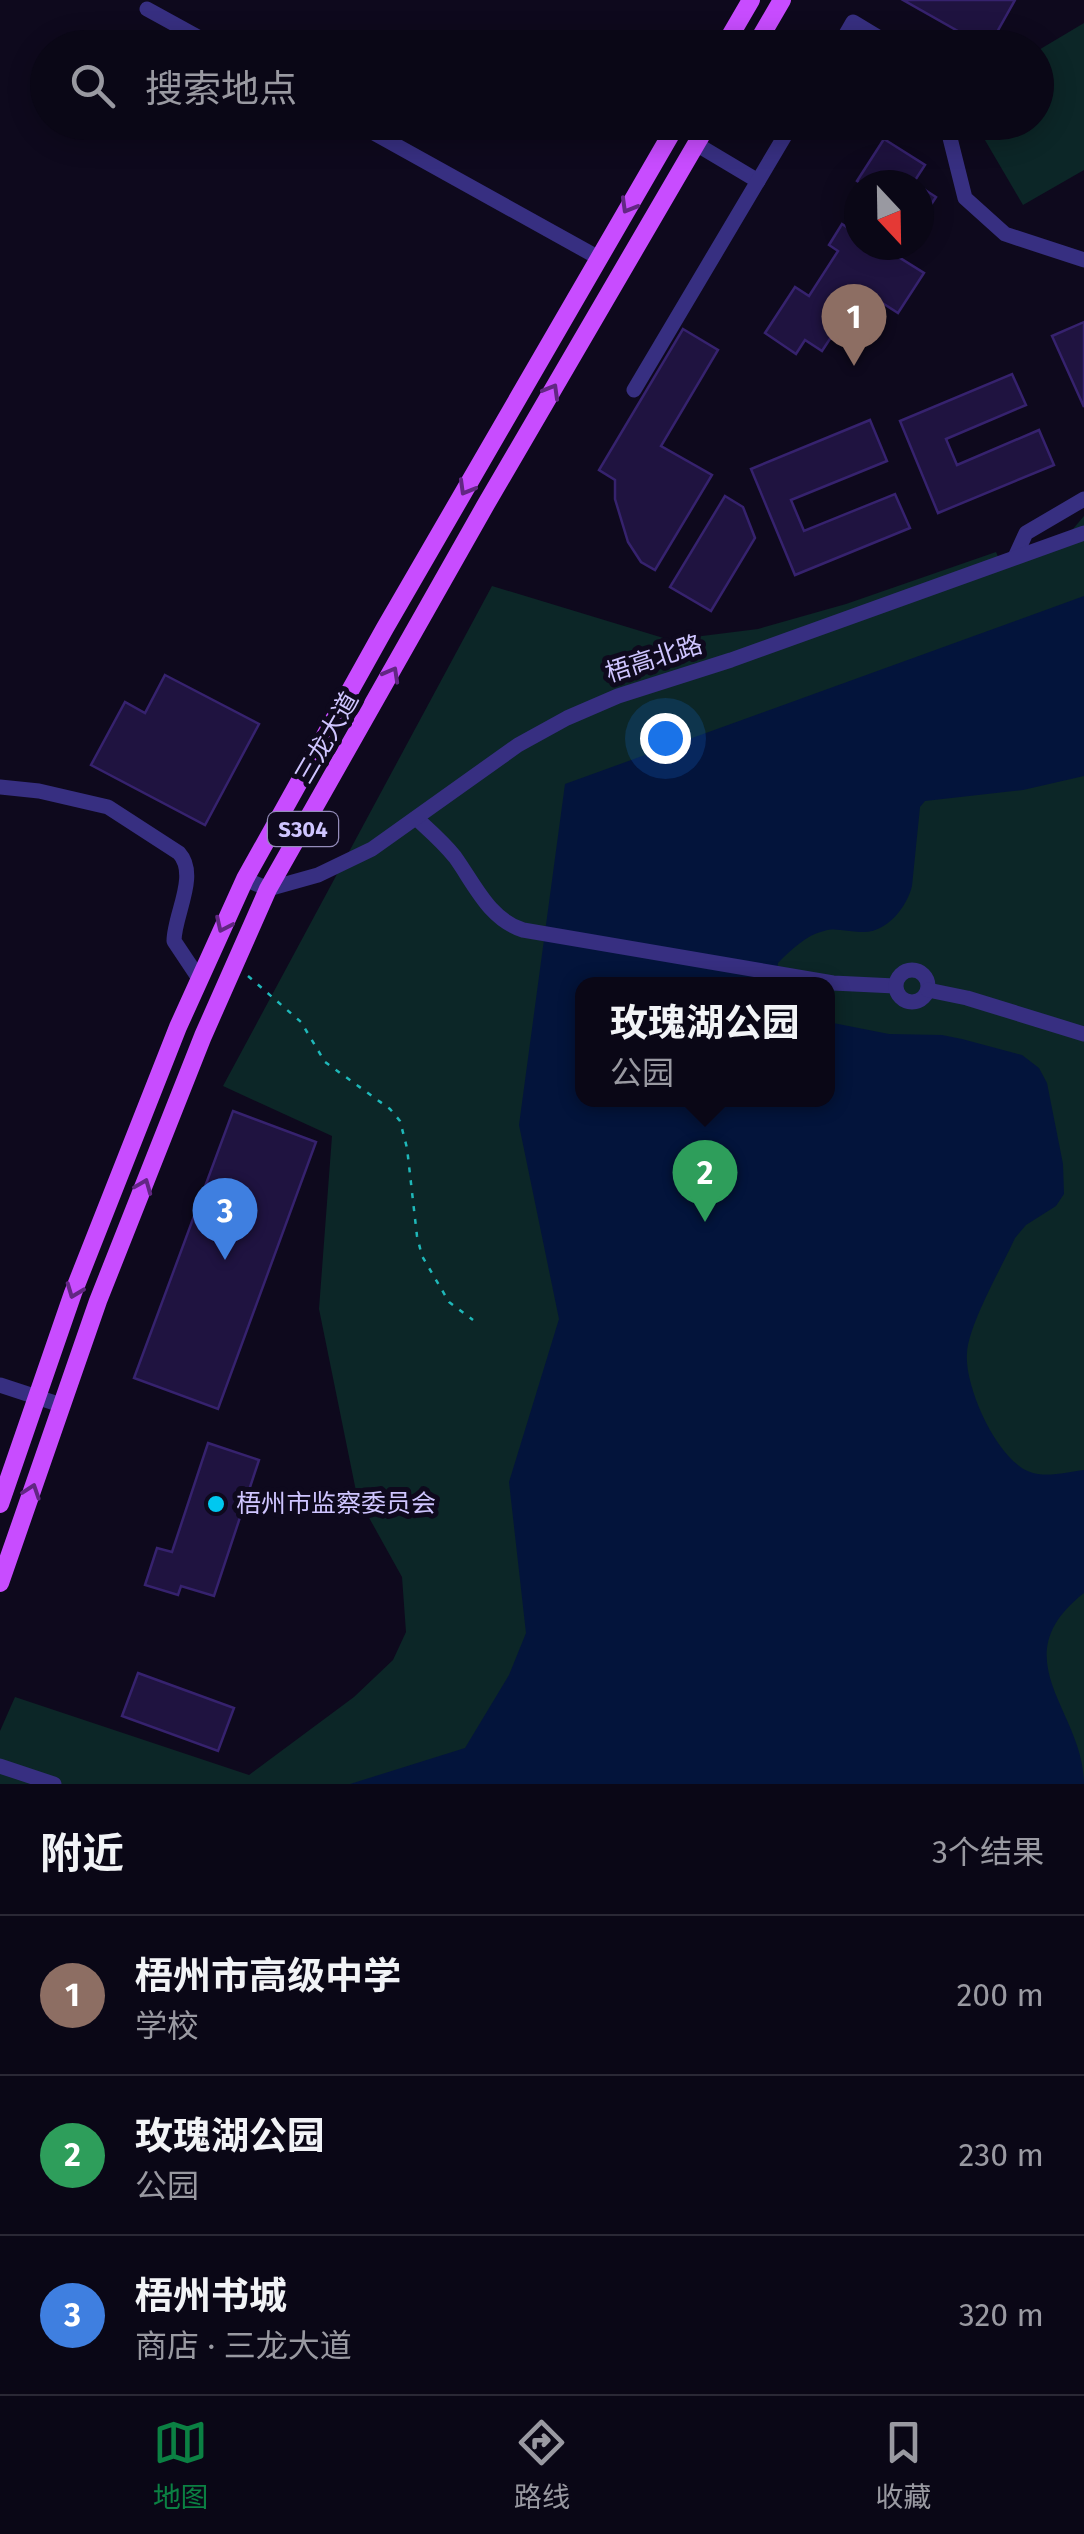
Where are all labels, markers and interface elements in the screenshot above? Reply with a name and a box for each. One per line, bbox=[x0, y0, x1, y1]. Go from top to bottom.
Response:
search box bbox=[30, 30, 1054, 140]
icon: search bbox=[65, 58, 120, 113]
text: 搜索地点 bbox=[145, 66, 297, 112]
north arrow bbox=[844, 170, 934, 260]
one-way arrow bbox=[621, 195, 640, 213]
pin: 1 bbox=[822, 284, 886, 366]
one-way arrow bbox=[540, 384, 559, 402]
one-way arrow bbox=[458, 477, 478, 495]
street label: 梧高北路 bbox=[602, 629, 706, 689]
one-way arrow bbox=[380, 667, 400, 685]
street label: 三龙大道 bbox=[289, 687, 365, 789]
your location bbox=[640, 713, 691, 764]
road number: S304 bbox=[268, 812, 338, 846]
one-way arrow bbox=[216, 915, 236, 933]
popup bbox=[575, 977, 835, 1107]
text: 玫瑰湖公园 bbox=[610, 1000, 800, 1046]
text: 公园 bbox=[610, 1054, 674, 1092]
pin: 2 bbox=[672, 1140, 738, 1222]
one-way arrow bbox=[132, 1178, 152, 1195]
pin: 3 bbox=[192, 1178, 258, 1260]
one-way arrow bbox=[66, 1281, 86, 1298]
one-way arrow bbox=[20, 1483, 40, 1500]
place label: 梧州市监察委员会 bbox=[236, 1489, 436, 1519]
marker: 梧州市监察委员会 bbox=[205, 1493, 227, 1515]
text: 附近 bbox=[40, 1829, 124, 1879]
text: 3个结果 bbox=[932, 1833, 1044, 1871]
text: 梧州市高级中学 bbox=[135, 1953, 401, 1999]
text: 1 bbox=[65, 1976, 80, 2014]
text: 200 m bbox=[957, 1976, 1044, 2014]
text: 学校 bbox=[135, 2007, 199, 2045]
text: 玫瑰湖公园 bbox=[135, 2113, 325, 2159]
text: 2 bbox=[64, 2136, 81, 2174]
text: 230 m bbox=[959, 2136, 1044, 2174]
text: 公园 bbox=[135, 2167, 199, 2205]
text: 梧州书城 bbox=[135, 2273, 287, 2319]
text: 3 bbox=[64, 2296, 81, 2334]
text: 320 m bbox=[959, 2296, 1044, 2334]
text: 商店 · 三龙大道 bbox=[135, 2327, 352, 2365]
tab: 地图 bbox=[153, 2415, 209, 2515]
tab: 路线 bbox=[514, 2415, 570, 2515]
tab: 收藏 bbox=[875, 2415, 931, 2515]

